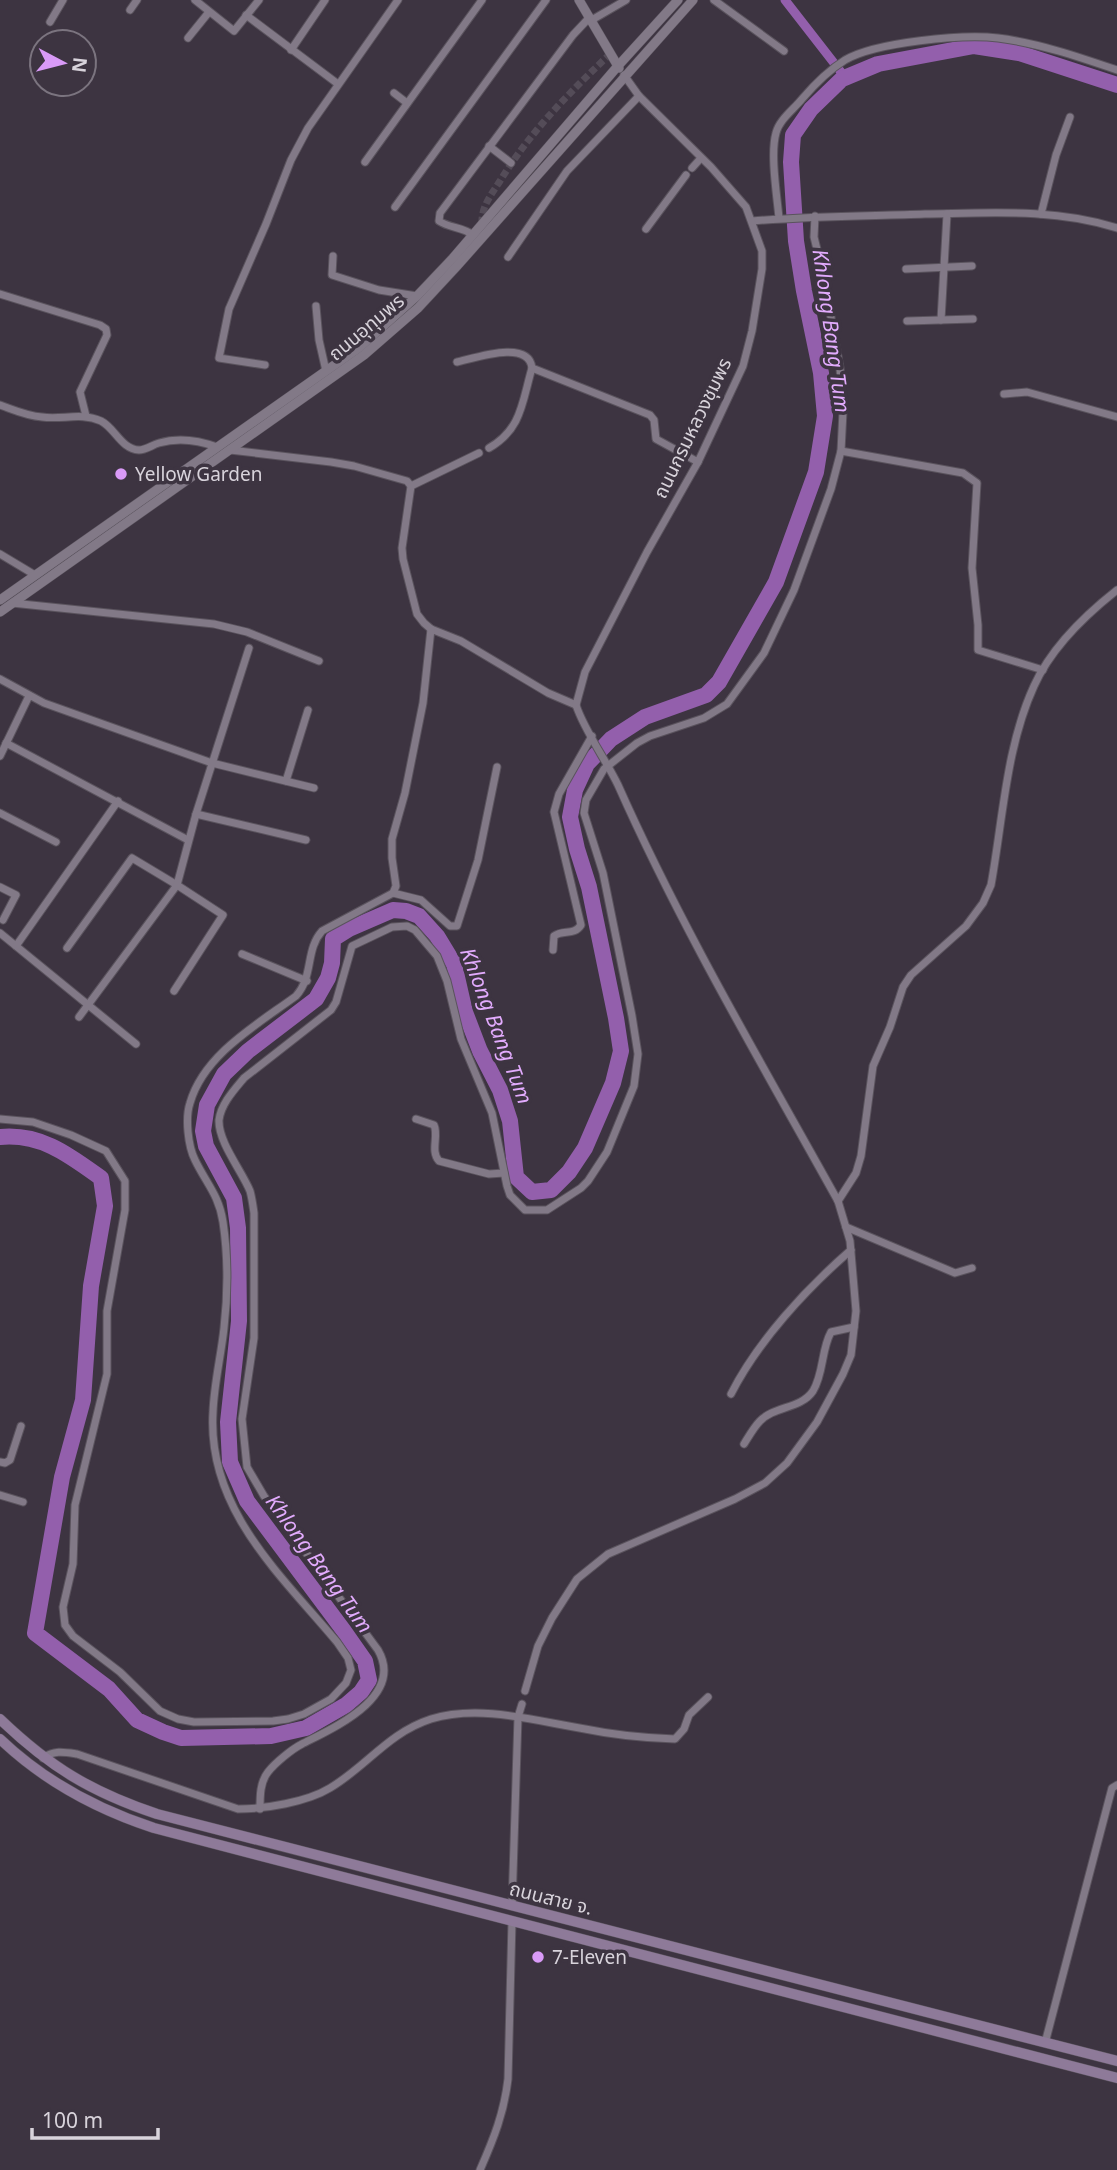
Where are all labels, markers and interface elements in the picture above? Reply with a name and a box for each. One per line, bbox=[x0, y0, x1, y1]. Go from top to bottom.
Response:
north arrow bbox=[28, 28, 98, 98]
text: N bbox=[66, 56, 94, 74]
water label: Khlong Bang Tum bbox=[807, 247, 857, 415]
street label: ถนนอุทุมพร bbox=[323, 288, 409, 366]
street label: ถนนกรมหลวงชุมพร bbox=[647, 353, 737, 503]
place label: Yellow Garden bbox=[135, 461, 262, 487]
marker: Yellow Garden bbox=[113, 466, 129, 482]
water label: Khlong Bang Tum bbox=[454, 943, 540, 1108]
water label: Khlong Bang Tum bbox=[260, 1488, 380, 1639]
street label: ถนนสาย จ. bbox=[507, 1875, 595, 1921]
place label: 7-Eleven bbox=[552, 1944, 627, 1970]
marker: 7-Eleven bbox=[530, 1949, 546, 1965]
scale bar bbox=[32, 2096, 158, 2140]
text: 100 m bbox=[42, 2106, 103, 2134]

